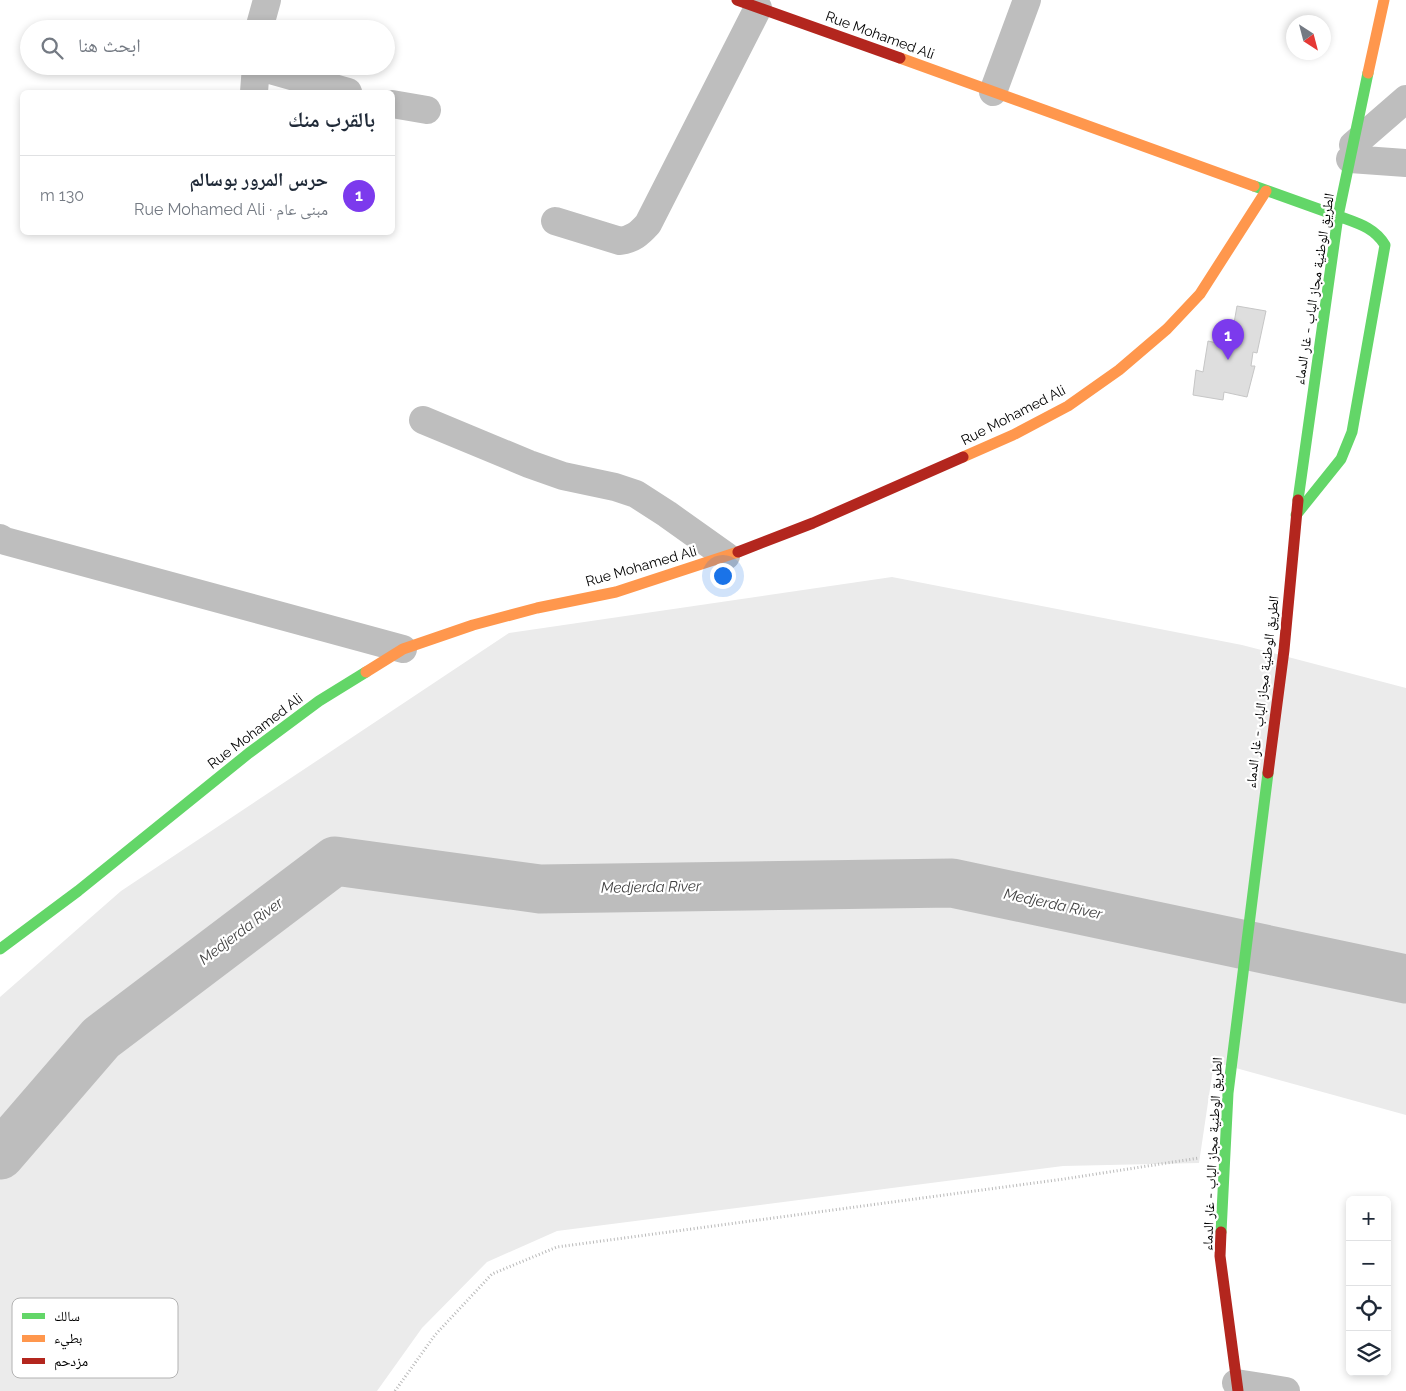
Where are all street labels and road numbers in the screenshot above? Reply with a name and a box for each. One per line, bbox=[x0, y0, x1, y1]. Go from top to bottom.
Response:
street label: Rue Mohamed Ali bbox=[823, 8, 937, 62]
street label: الطريق الوطنية مجاز الباب - غار الدماء bbox=[1291, 192, 1339, 386]
street label: Rue Mohamed Ali bbox=[958, 382, 1068, 448]
street label: Rue Mohamed Ali bbox=[584, 543, 698, 589]
street label: الطريق الوطنية مجاز الباب - غار الدماء bbox=[1242, 595, 1284, 789]
street label: Rue Mohamed Ali bbox=[204, 690, 306, 772]
street label: الطريق الوطنية مجاز الباب - غار الدماء bbox=[1199, 1057, 1227, 1251]

